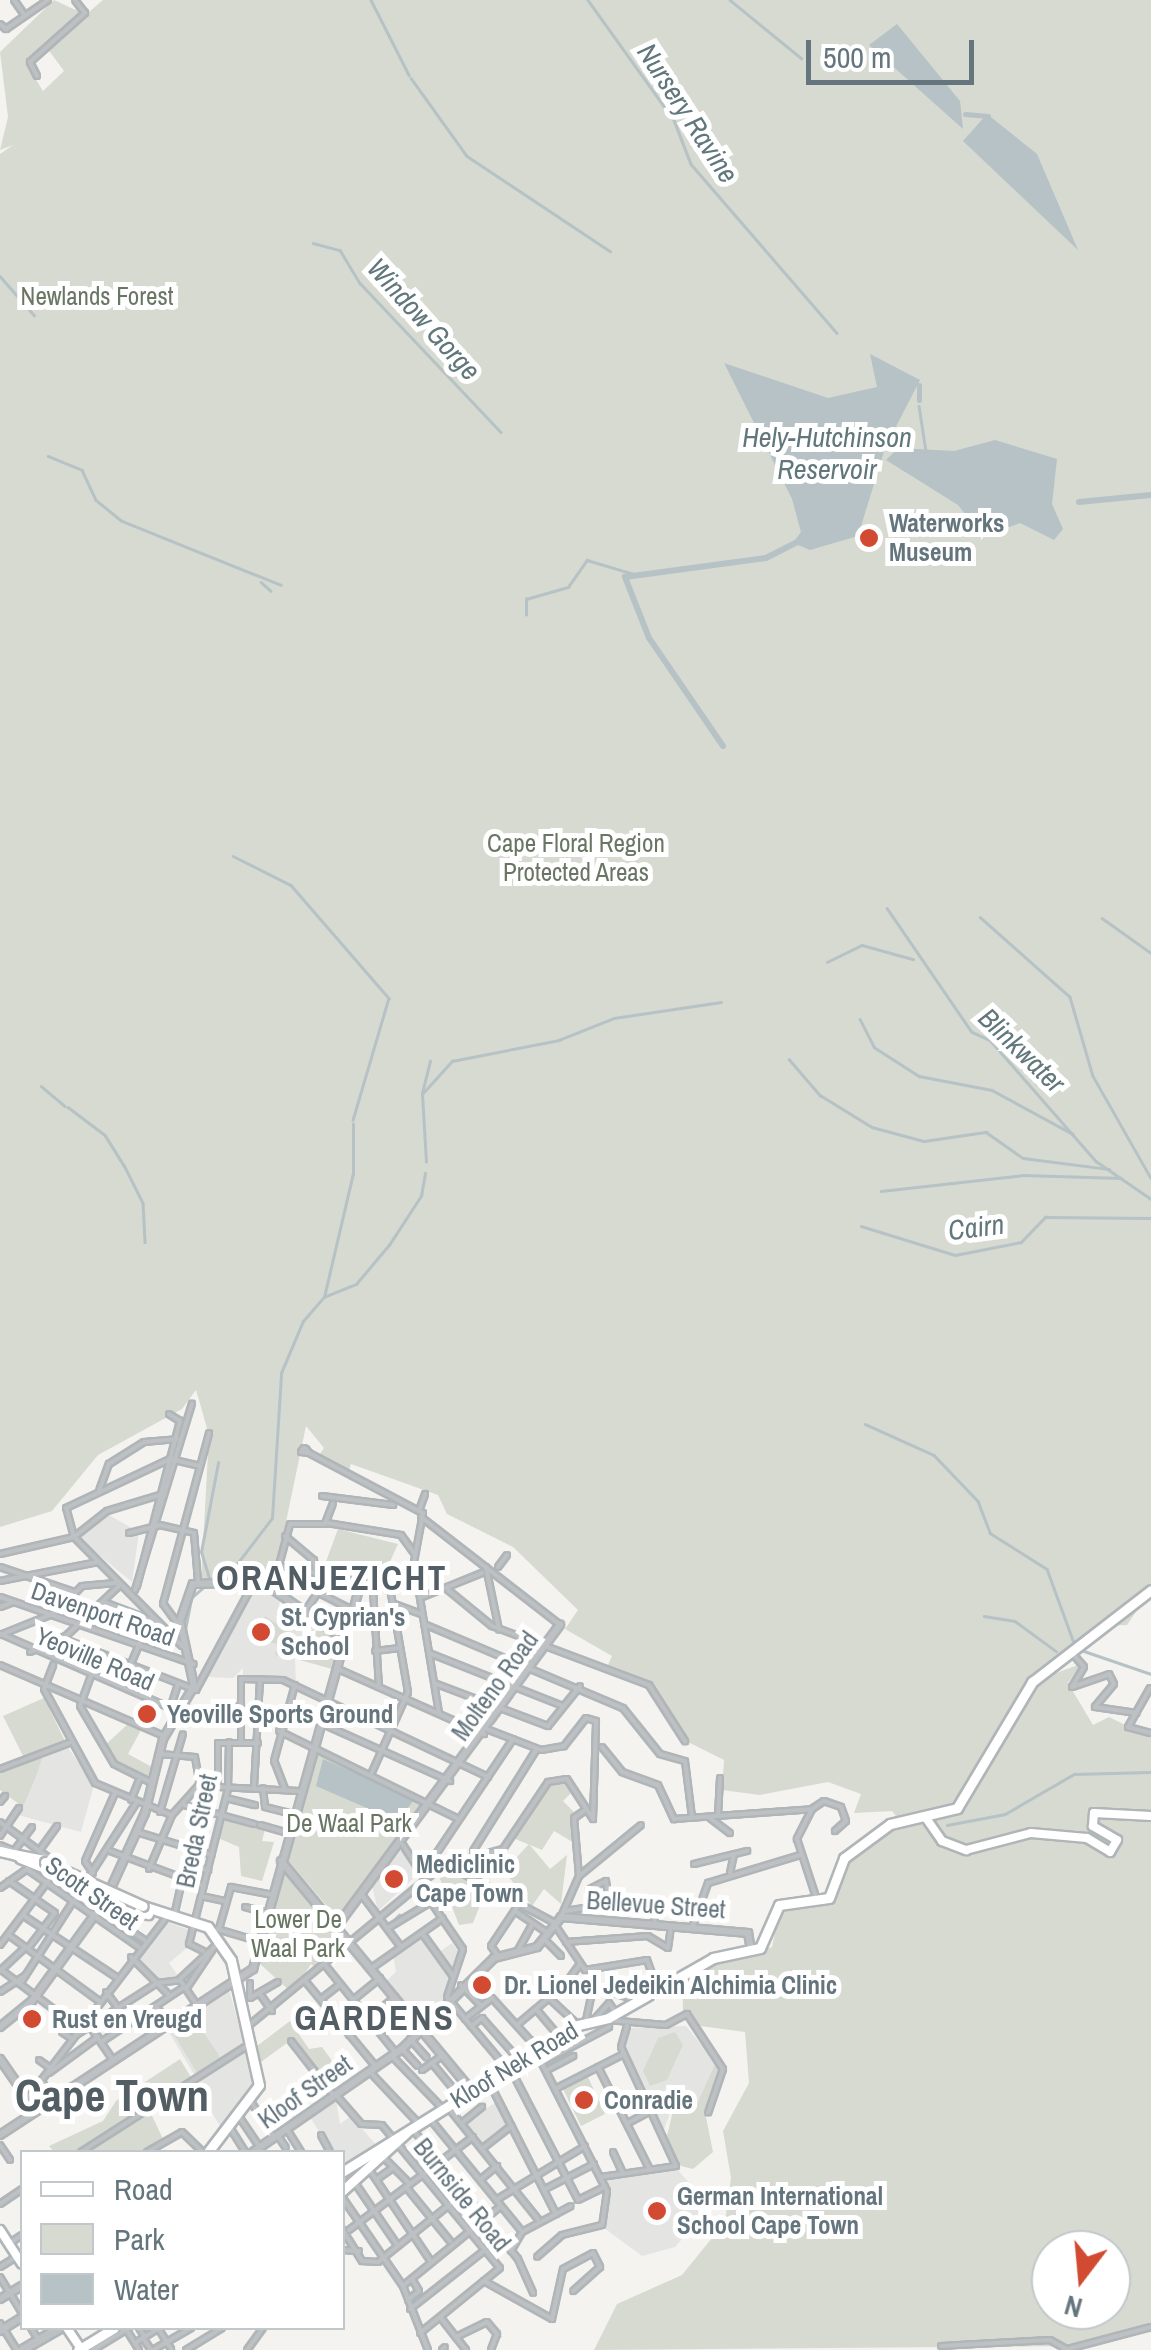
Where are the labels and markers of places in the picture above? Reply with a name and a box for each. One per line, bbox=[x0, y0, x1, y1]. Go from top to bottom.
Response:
place label: Waterworks Museum bbox=[889, 509, 1004, 568]
marker: Waterworks Museum bbox=[858, 527, 880, 549]
place label: St. Cyprian's School bbox=[281, 1603, 405, 1662]
marker: St. Cyprian's School bbox=[250, 1621, 272, 1643]
place label: Yeoville Sports Ground bbox=[167, 1699, 393, 1729]
marker: Yeoville Sports Ground bbox=[136, 1703, 158, 1725]
place label: Mediclinic Cape Town bbox=[416, 1850, 524, 1909]
marker: Mediclinic Cape Town bbox=[381, 1866, 407, 1892]
place label: Dr. Lionel Jedeikin Alchimia Clinic bbox=[504, 1970, 838, 2000]
marker: Dr. Lionel Jedeikin Alchimia Clinic bbox=[469, 1972, 495, 1998]
place label: Rust en Vreugd bbox=[52, 2004, 202, 2034]
marker: Rust en Vreugd bbox=[21, 2008, 43, 2030]
place label: Conradie bbox=[604, 2085, 693, 2115]
marker: Conradie bbox=[573, 2089, 595, 2111]
place label: German International School Cape Town bbox=[677, 2182, 883, 2241]
marker: German International School Cape Town bbox=[646, 2200, 668, 2222]

